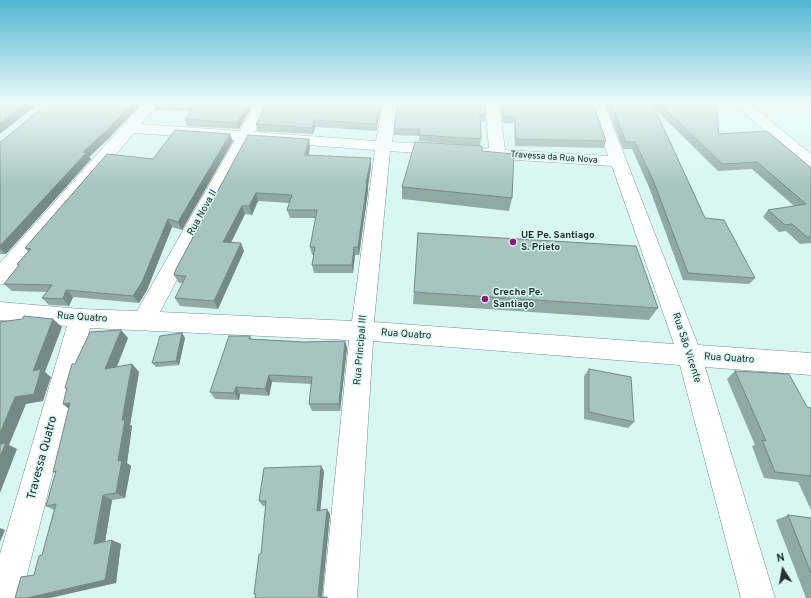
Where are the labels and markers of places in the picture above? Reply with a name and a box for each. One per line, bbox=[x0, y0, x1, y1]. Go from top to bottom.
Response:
place label: UE Pe. Santiago S. Prieto bbox=[521, 230, 595, 254]
marker: UE Pe. Santiago S. Prieto bbox=[508, 237, 518, 247]
place label: Creche Pe. Santiago bbox=[493, 287, 543, 310]
marker: Creche Pe. Santiago bbox=[480, 294, 490, 304]

